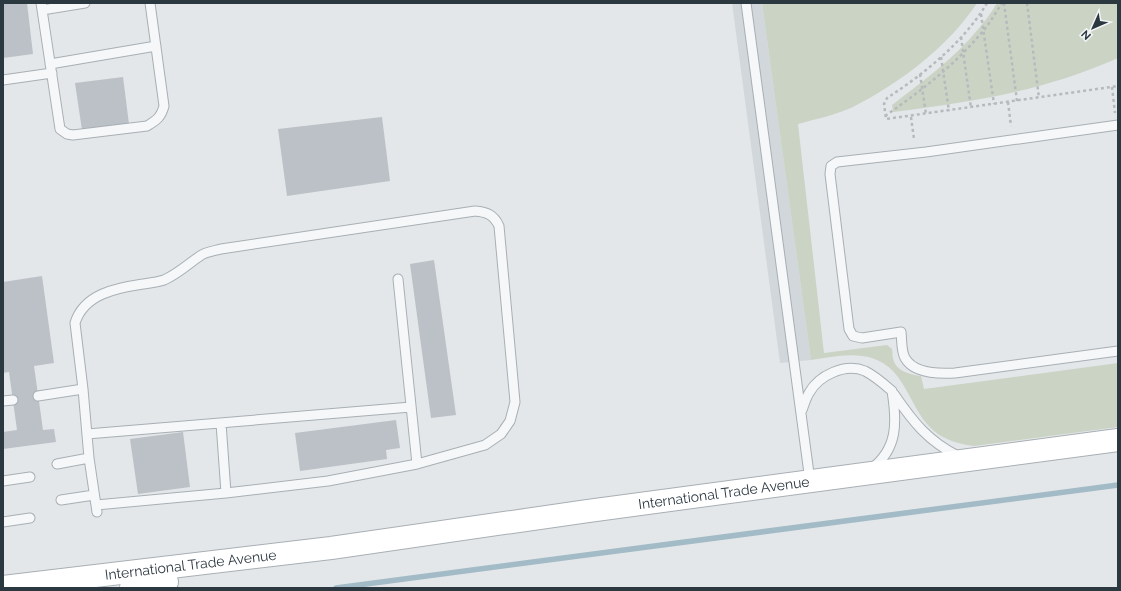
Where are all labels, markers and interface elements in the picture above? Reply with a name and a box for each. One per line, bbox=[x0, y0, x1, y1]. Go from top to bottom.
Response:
north arrow bbox=[1073, 8, 1113, 48]
text: N bbox=[1079, 27, 1094, 42]
street label: International Trade Avenue bbox=[637, 473, 810, 512]
street label: International Trade Avenue bbox=[104, 547, 277, 583]

